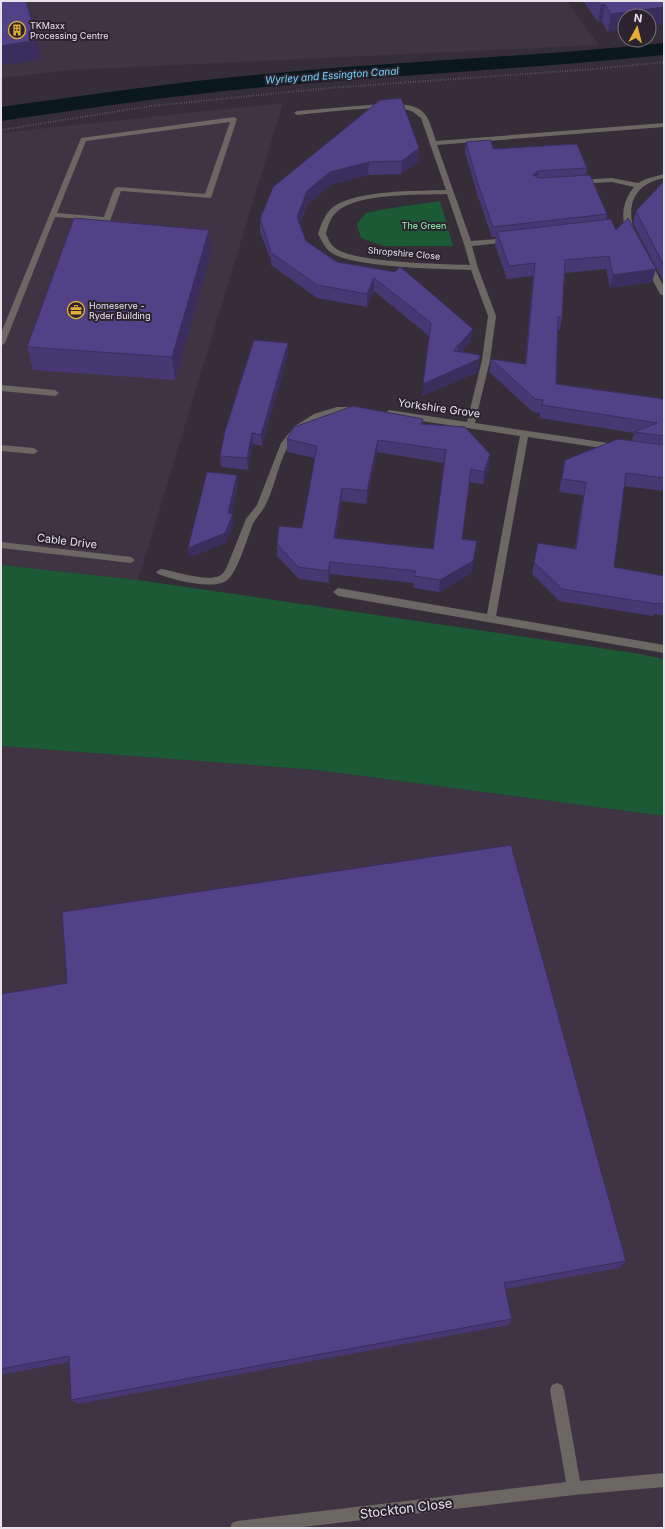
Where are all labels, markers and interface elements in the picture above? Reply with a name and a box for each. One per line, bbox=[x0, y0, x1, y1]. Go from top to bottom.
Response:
north arrow bbox=[617, 8, 657, 48]
text: N bbox=[633, 11, 643, 26]
building icon: TKMaxx Processing Centre bbox=[7, 20, 27, 40]
place label: TKMaxx Processing Centre bbox=[30, 20, 108, 41]
water label: Wyrley and Essington Canal bbox=[265, 64, 400, 86]
park label: The Green bbox=[402, 220, 446, 231]
street label: Shropshire Close bbox=[367, 244, 441, 262]
office icon: Homeserve - Ryder Building bbox=[66, 300, 86, 320]
place label: Homeserve - Ryder Building bbox=[89, 300, 150, 321]
street label: Yorkshire Grove bbox=[397, 395, 481, 421]
street label: Cable Drive bbox=[36, 530, 98, 552]
street label: Stockton Close bbox=[359, 1494, 453, 1522]

